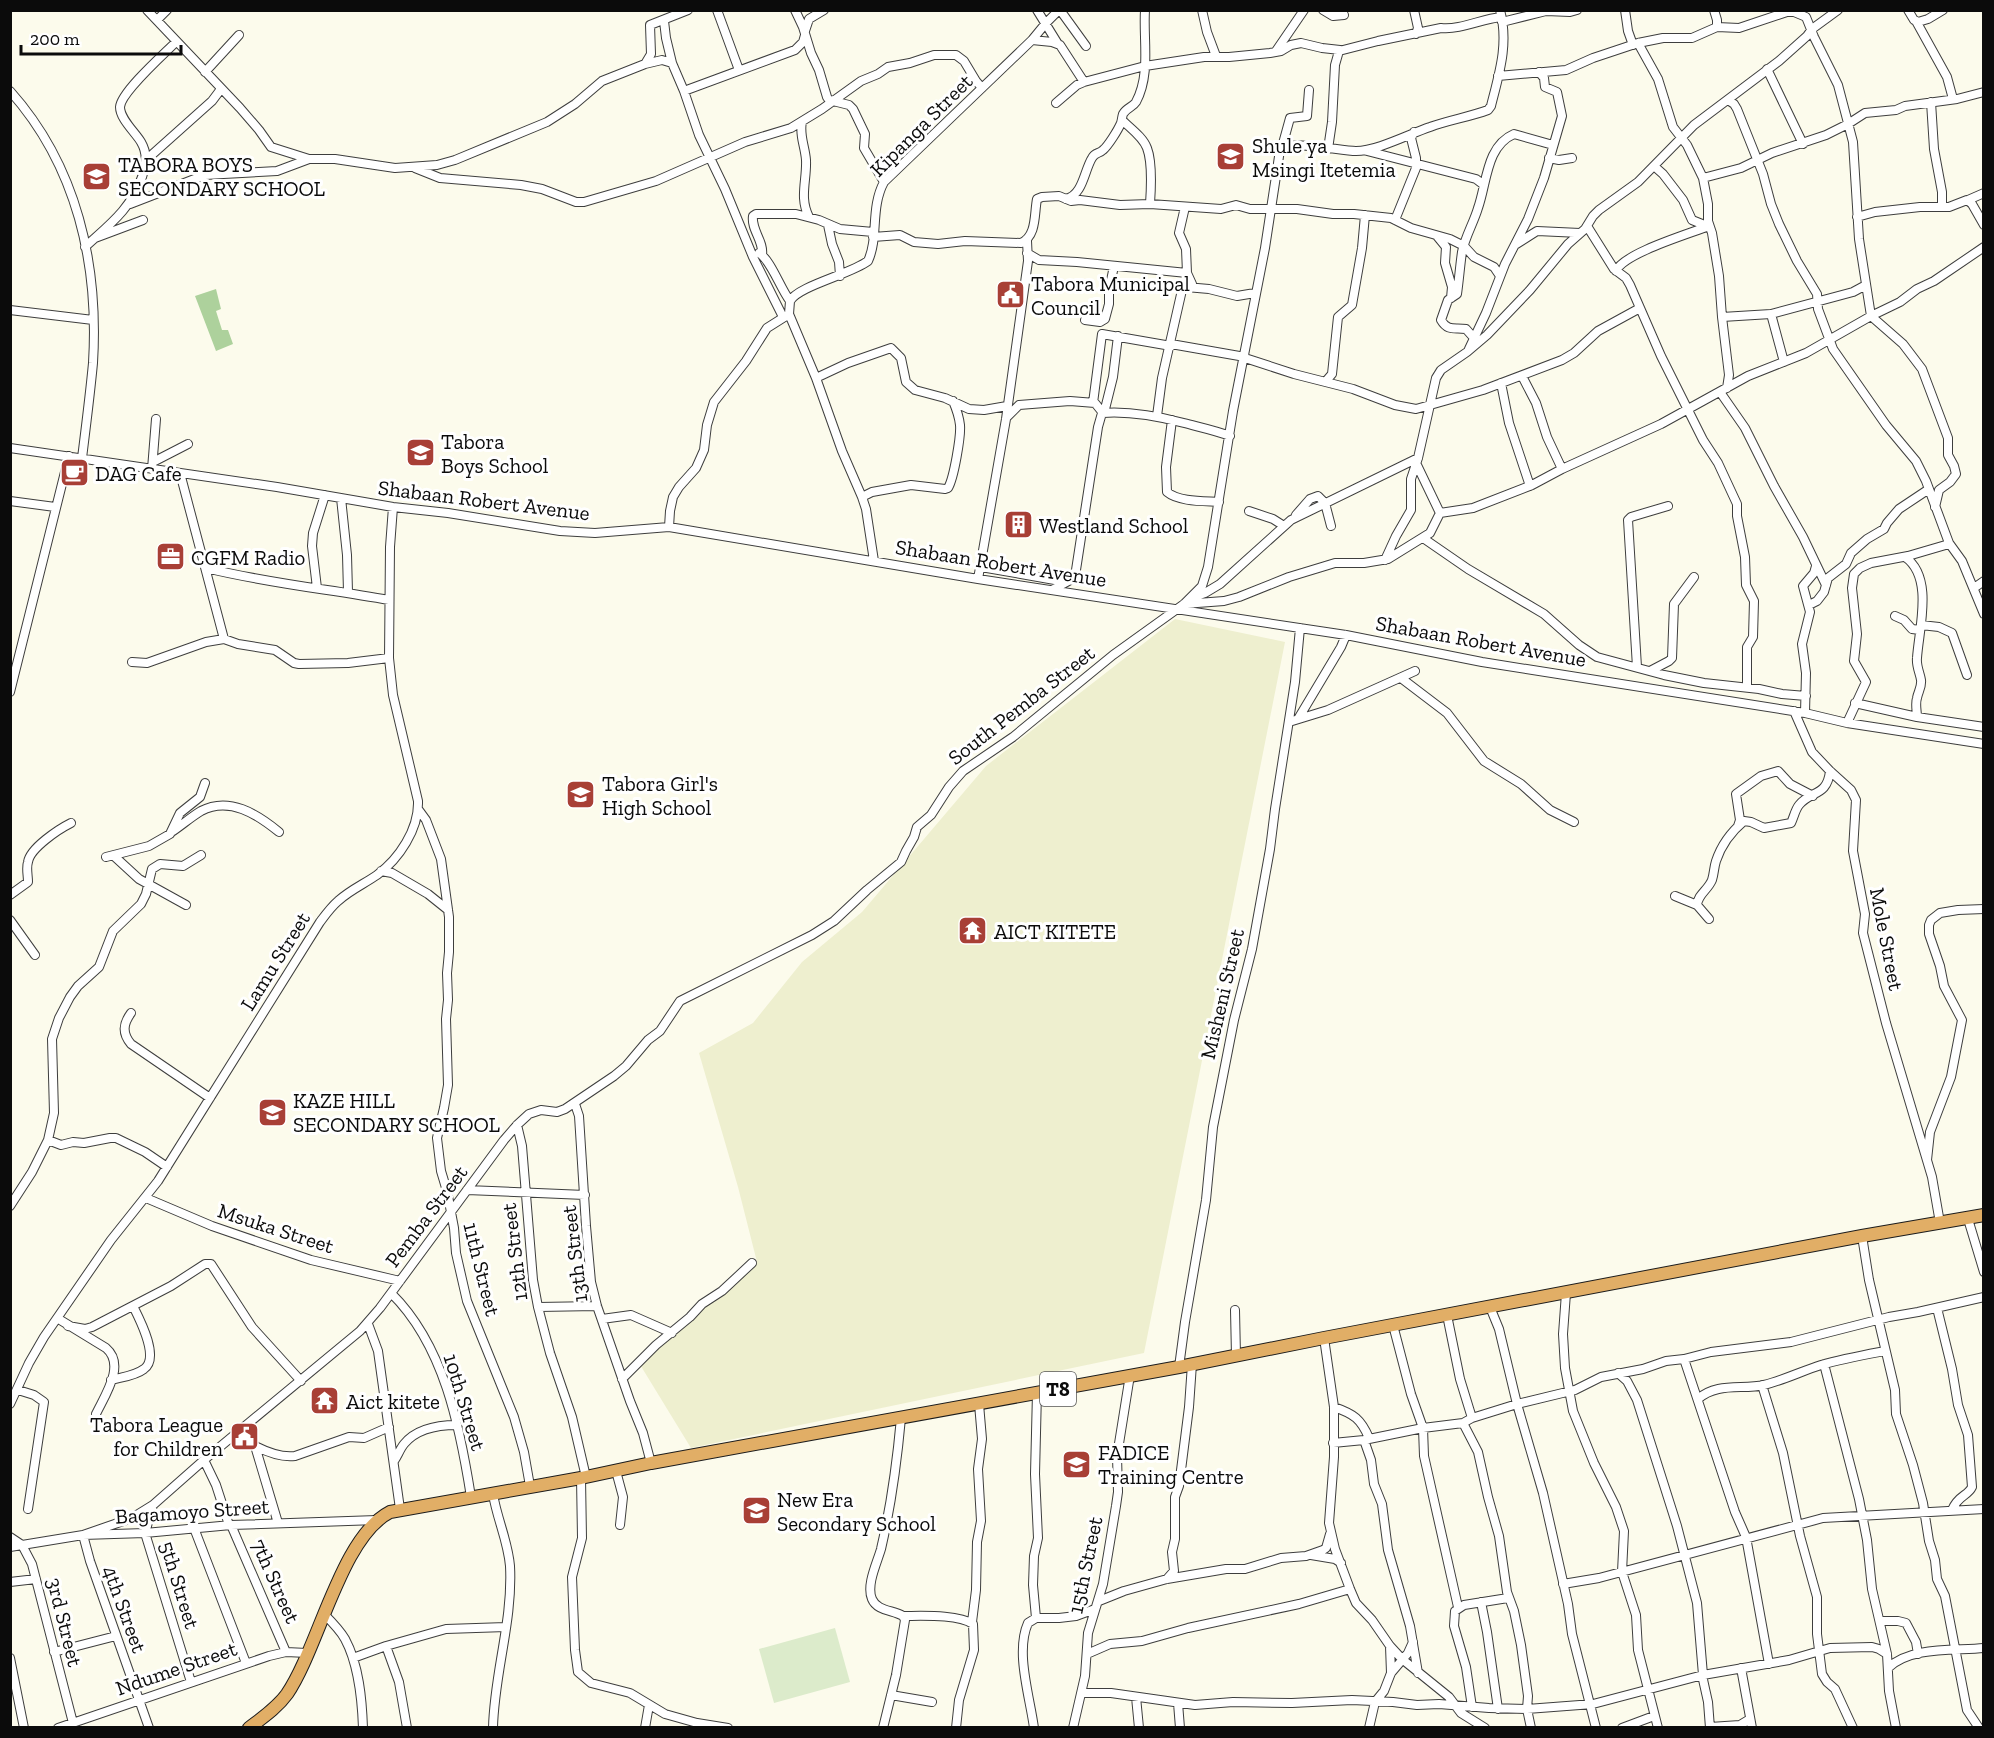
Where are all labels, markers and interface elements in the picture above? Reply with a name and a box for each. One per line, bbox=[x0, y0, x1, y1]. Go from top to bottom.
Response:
scale bar bbox=[21, 18, 182, 56]
text: 200 m bbox=[30, 28, 80, 50]
street label: Kipanga Street bbox=[864, 68, 978, 182]
place label: Shule ya Msingi Itetemia bbox=[1252, 133, 1396, 182]
school or university icon: Shule ya Msingi Itetemia bbox=[1215, 141, 1247, 173]
place label: TABORA BOYS SECONDARY SCHOOL bbox=[118, 152, 326, 201]
school or university icon: TABORA BOYS SECONDARY SCHOOL bbox=[81, 160, 113, 192]
place label: Tabora Municipal Council bbox=[1031, 271, 1190, 320]
public building icon: Tabora Municipal Council bbox=[994, 279, 1026, 311]
place label: Tabora Boys School bbox=[441, 429, 549, 478]
school or university icon: Tabora Boys School bbox=[404, 437, 436, 469]
cafe icon: DAG Cafe bbox=[58, 457, 90, 489]
place label: DAG Cafe bbox=[95, 461, 182, 486]
street label: Shabaan Robert Avenue bbox=[377, 475, 591, 525]
building icon: Westland School bbox=[1002, 509, 1034, 541]
place label: Westland School bbox=[1039, 513, 1189, 538]
street label: Shabaan Robert Avenue bbox=[894, 534, 1108, 592]
office icon: CGFM Radio bbox=[154, 541, 186, 573]
place label: CGFM Radio bbox=[191, 545, 305, 570]
street label: Shabaan Robert Avenue bbox=[1374, 610, 1588, 672]
street label: South Pemba Street bbox=[943, 640, 1099, 770]
place label: Tabora Girl's High School bbox=[602, 771, 718, 820]
school or university icon: Tabora Girl's High School bbox=[565, 779, 597, 811]
street label: Mole Street bbox=[1865, 885, 1909, 993]
street label: Lamu Street bbox=[235, 907, 315, 1015]
temple icon: AICT KITETE bbox=[957, 915, 989, 947]
place label: AICT KITETE bbox=[994, 919, 1116, 944]
street label: Misheni Street bbox=[1195, 926, 1249, 1062]
place label: KAZE HILL SECONDARY SCHOOL bbox=[293, 1088, 501, 1137]
school or university icon: KAZE HILL SECONDARY SCHOOL bbox=[256, 1096, 288, 1128]
street label: Pemba Street bbox=[380, 1160, 473, 1272]
street label: Msuka Street bbox=[215, 1197, 337, 1259]
street label: 12th Street bbox=[496, 1201, 532, 1302]
street label: 13th Street bbox=[556, 1204, 592, 1304]
street label: 11th Street bbox=[458, 1220, 506, 1319]
street label: 10th Street bbox=[438, 1351, 492, 1453]
road number: T8 bbox=[1040, 1372, 1076, 1406]
temple icon: Aict kitete bbox=[309, 1385, 341, 1417]
place label: Aict kitete bbox=[346, 1389, 440, 1414]
place label: Tabora League for Children bbox=[90, 1412, 223, 1461]
public building icon: Tabora League for Children bbox=[228, 1420, 260, 1452]
place label: FADICE Training Centre bbox=[1098, 1440, 1244, 1489]
school or university icon: FADICE Training Centre bbox=[1061, 1448, 1093, 1480]
place label: New Era Secondary School bbox=[777, 1487, 936, 1536]
street label: Bagamoyo Street bbox=[114, 1493, 270, 1529]
school or university icon: New Era Secondary School bbox=[740, 1495, 772, 1527]
street label: 15th Street bbox=[1063, 1514, 1107, 1616]
street label: 7th Street bbox=[246, 1535, 306, 1627]
street label: 5th Street bbox=[155, 1538, 205, 1632]
street label: 4th Street bbox=[98, 1562, 152, 1656]
street label: 3rd Street bbox=[42, 1575, 88, 1669]
street label: Ndume Street bbox=[112, 1636, 240, 1700]

